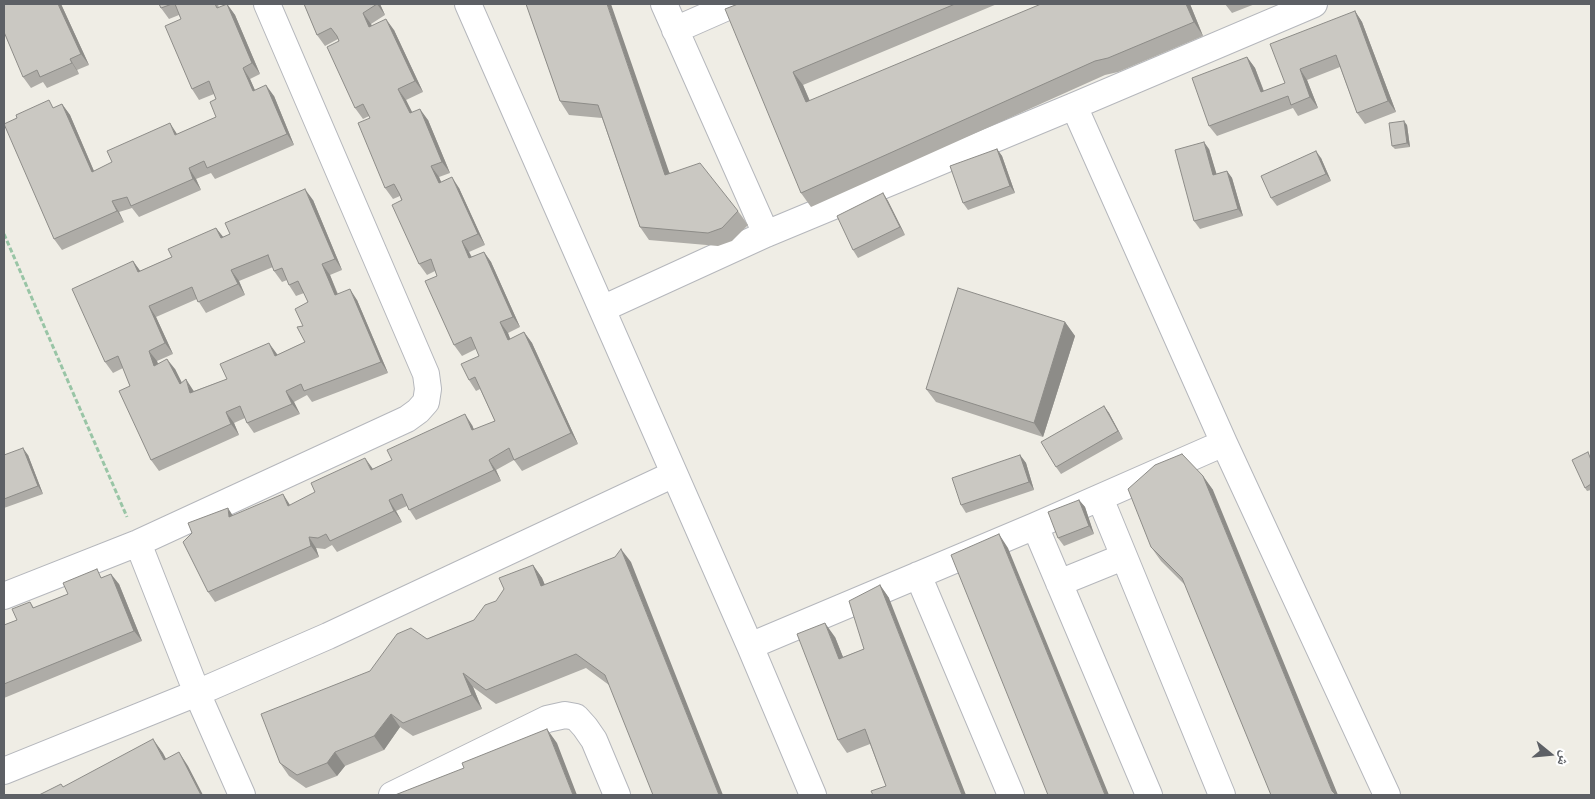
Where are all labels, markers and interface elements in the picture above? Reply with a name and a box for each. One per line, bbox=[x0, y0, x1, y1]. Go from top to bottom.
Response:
north arrow bbox=[1525, 729, 1575, 779]
text: ش bbox=[1553, 748, 1576, 768]

